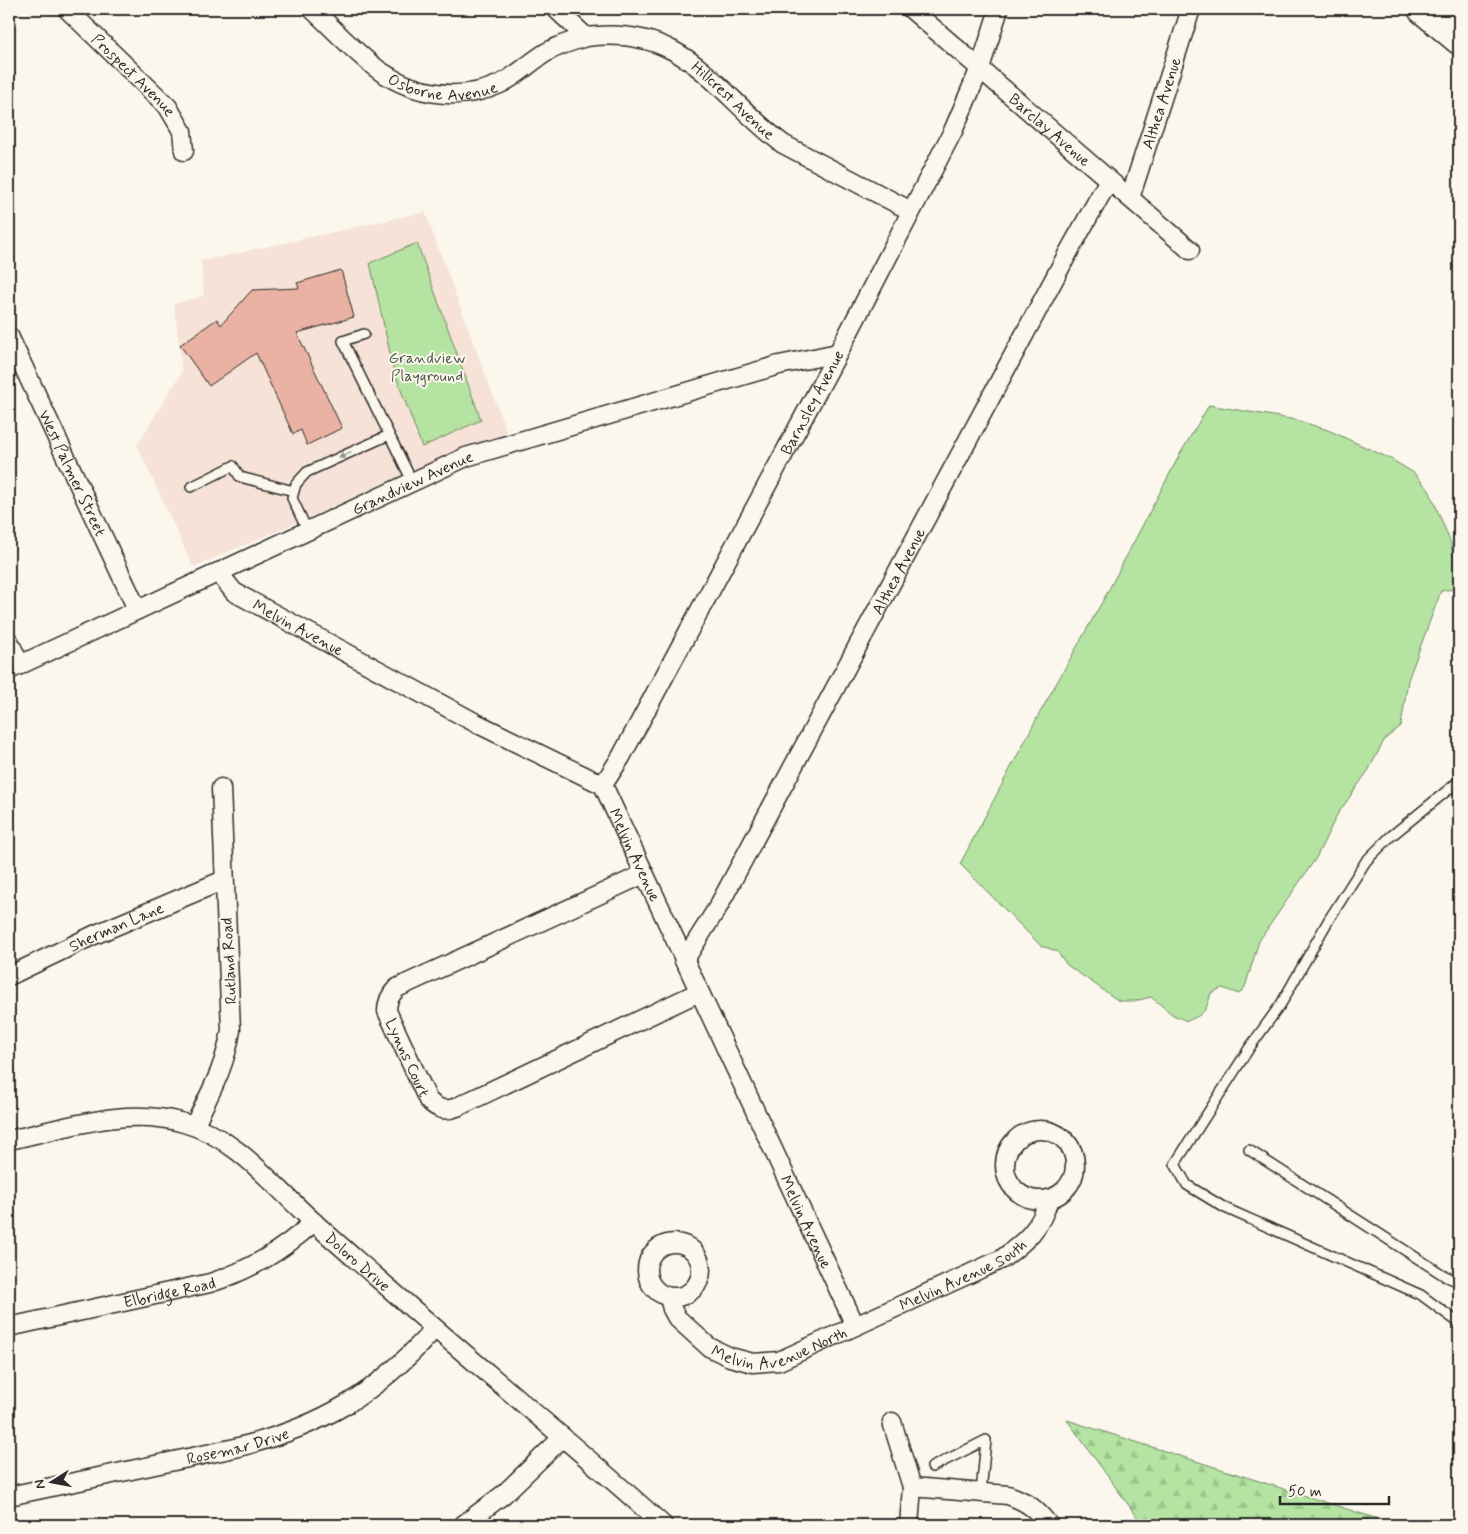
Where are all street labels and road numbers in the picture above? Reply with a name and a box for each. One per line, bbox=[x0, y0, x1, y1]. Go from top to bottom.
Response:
street label: Prospect Avenue bbox=[86, 29, 180, 121]
street label: Althea Avenue bbox=[1137, 54, 1187, 152]
street label: Hillcrest Avenue bbox=[687, 57, 779, 145]
street label: Osborne Avenue bbox=[384, 69, 501, 106]
street label: Barclay Avenue bbox=[1004, 89, 1095, 172]
street label: Barnsley Avenue bbox=[776, 347, 850, 459]
street label: West Palmer Street bbox=[33, 407, 110, 540]
street label: Grandview Avenue bbox=[349, 446, 476, 521]
street label: Althea Avenue bbox=[867, 524, 931, 619]
street label: Melvin Avenue bbox=[249, 595, 348, 662]
street label: Melvin Avenue bbox=[603, 805, 665, 906]
street label: Sherman Lane bbox=[66, 898, 167, 958]
street label: Rutland Road bbox=[217, 917, 242, 1005]
street label: Lynns Court bbox=[380, 1015, 434, 1101]
street label: Melvin Avenue bbox=[775, 1172, 836, 1273]
street label: Doloro Drive bbox=[320, 1228, 394, 1297]
street label: Melvin Avenue South bbox=[896, 1235, 1031, 1317]
street label: Elbridge Road bbox=[122, 1273, 219, 1314]
street label: Melvin Avenue North bbox=[707, 1322, 851, 1375]
street label: Rosemar Drive bbox=[185, 1424, 292, 1470]

